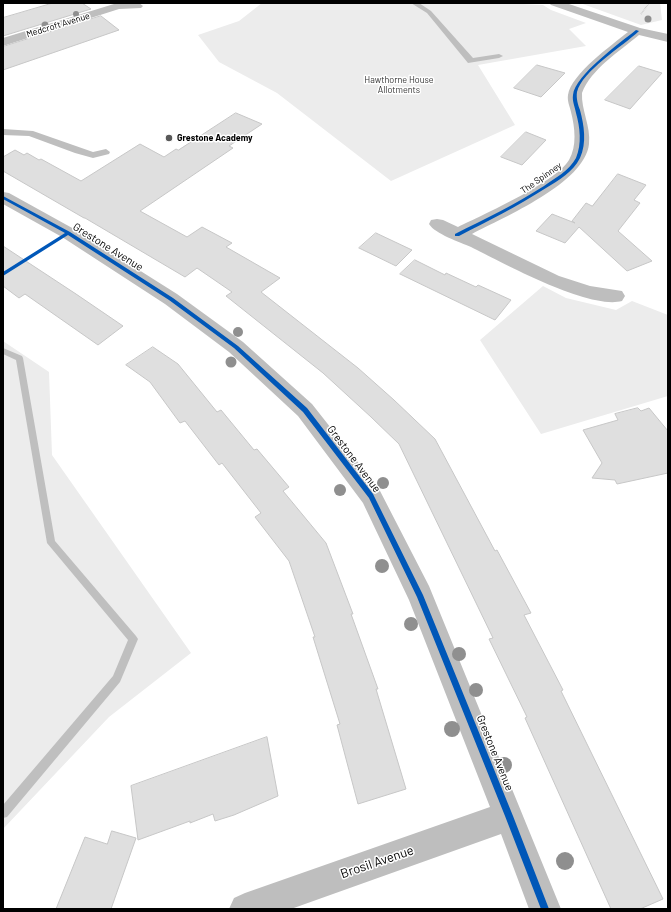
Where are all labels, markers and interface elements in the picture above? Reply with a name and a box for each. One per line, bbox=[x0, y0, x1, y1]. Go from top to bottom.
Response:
street label: Medcroft Avenue bbox=[25, 10, 91, 40]
park label: Hawthorne House Allotments bbox=[364, 75, 434, 96]
marker: Grestone Academy bbox=[164, 133, 174, 143]
place label: Grestone Academy bbox=[177, 133, 253, 143]
street label: The Spinney bbox=[518, 160, 564, 196]
street label: Grestone Avenue bbox=[70, 220, 146, 274]
street label: Grestone Avenue bbox=[325, 423, 383, 495]
street label: Grestone Avenue bbox=[474, 713, 516, 793]
street label: Brosil Avenue bbox=[338, 842, 416, 882]

